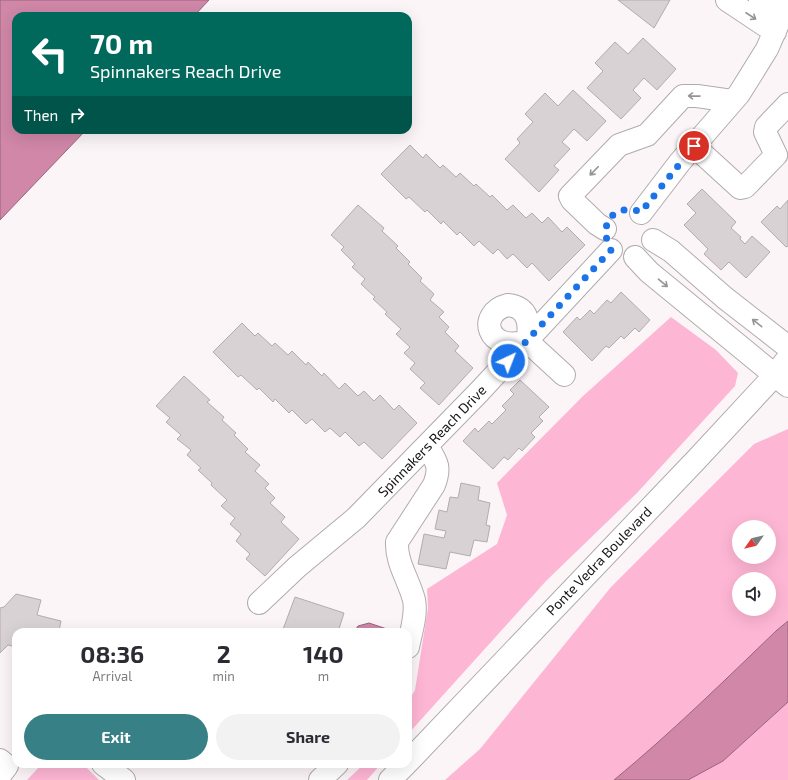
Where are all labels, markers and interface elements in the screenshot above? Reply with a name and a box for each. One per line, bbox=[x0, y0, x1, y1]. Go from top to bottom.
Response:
one-way arrow bbox=[746, 12, 757, 20]
text: 70 m bbox=[90, 26, 153, 60]
icon: left bbox=[24, 28, 76, 80]
text: Spinnakers Reach Drive bbox=[90, 60, 281, 82]
one-way arrow bbox=[688, 93, 701, 100]
icon: right bbox=[66, 104, 88, 126]
text: Then bbox=[24, 106, 58, 124]
pin bbox=[677, 129, 711, 163]
icon: arrive bbox=[683, 135, 705, 157]
one-way arrow bbox=[589, 166, 599, 176]
one-way arrow bbox=[658, 279, 669, 288]
one-way arrow bbox=[752, 318, 763, 327]
position arrow bbox=[487, 340, 529, 382]
street label: Spinnakers Reach Drive bbox=[374, 381, 489, 500]
street label: Ponte Vedra Boulevard bbox=[542, 503, 655, 619]
north arrow bbox=[732, 520, 776, 564]
map controls bbox=[732, 520, 776, 616]
button: sound bbox=[732, 572, 776, 616]
text: 08:36 bbox=[80, 639, 144, 668]
text: 2 bbox=[217, 639, 231, 668]
text: 140 bbox=[303, 639, 344, 668]
text: Arrival bbox=[92, 668, 132, 684]
text: min bbox=[213, 668, 235, 684]
text: m bbox=[318, 668, 329, 684]
button: Exit bbox=[24, 714, 208, 760]
button: Share bbox=[216, 714, 400, 760]

